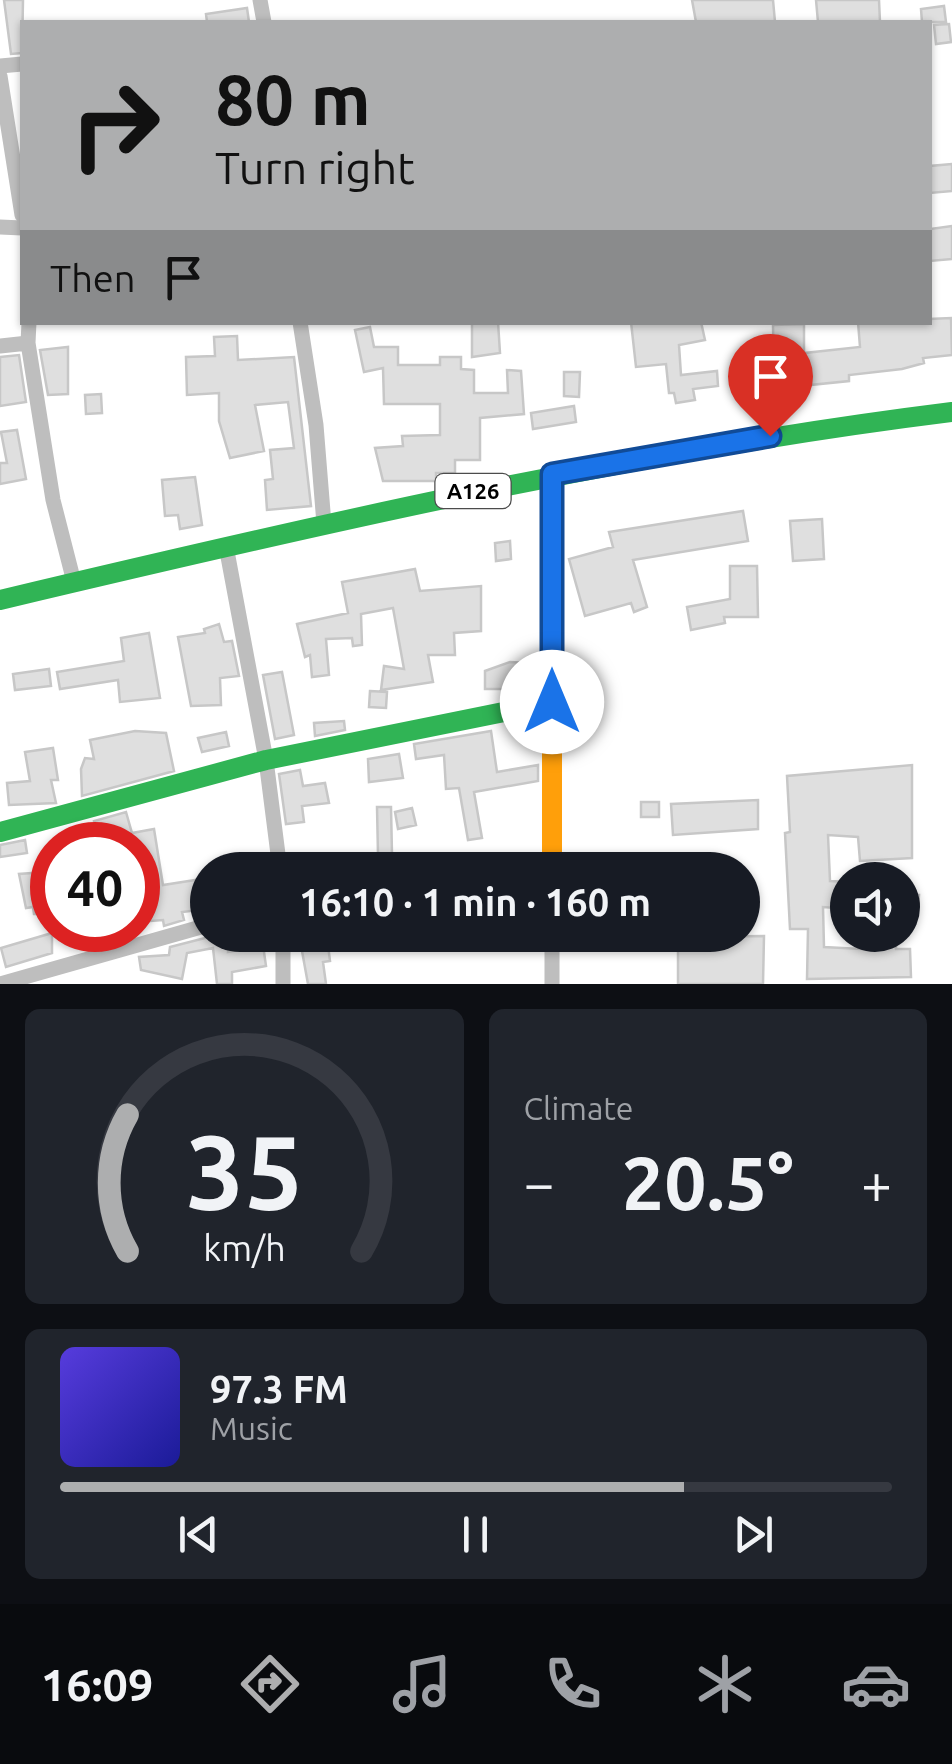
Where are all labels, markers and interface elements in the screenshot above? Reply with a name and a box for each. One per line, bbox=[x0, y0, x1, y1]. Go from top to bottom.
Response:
icon: right bbox=[50, 60, 180, 190]
text: 80 m bbox=[215, 60, 371, 138]
text: Turn right bbox=[215, 142, 415, 193]
icon: arrive bbox=[156, 250, 211, 305]
text: Then bbox=[50, 257, 136, 299]
pin bbox=[728, 334, 813, 437]
icon: arrive bbox=[743, 349, 798, 404]
road number: A126 bbox=[436, 474, 510, 508]
position arrow bbox=[500, 650, 604, 754]
speed limit sign: 40 bbox=[30, 822, 160, 952]
map controls bbox=[830, 862, 920, 952]
button: sound bbox=[830, 862, 920, 952]
text: 16:10 · 1 min · 160 m bbox=[299, 881, 651, 923]
text: Climate bbox=[524, 1090, 634, 1126]
text: 35 bbox=[186, 1112, 303, 1229]
text: 20.5° bbox=[622, 1140, 794, 1224]
text: − bbox=[524, 1152, 555, 1213]
text: + bbox=[861, 1152, 892, 1213]
text: km/h bbox=[203, 1228, 286, 1268]
text: 97.3 FM bbox=[210, 1368, 348, 1410]
text: Music bbox=[210, 1410, 293, 1446]
icon: previous bbox=[171, 1507, 226, 1562]
icon: pause bbox=[448, 1507, 503, 1562]
icon: next bbox=[726, 1507, 781, 1562]
icon: directions bbox=[235, 1649, 305, 1719]
icon: music bbox=[387, 1649, 457, 1719]
icon: phone bbox=[538, 1649, 608, 1719]
icon: climate bbox=[690, 1649, 760, 1719]
icon: car bbox=[841, 1649, 911, 1719]
text: 16:09 bbox=[41, 1659, 153, 1710]

